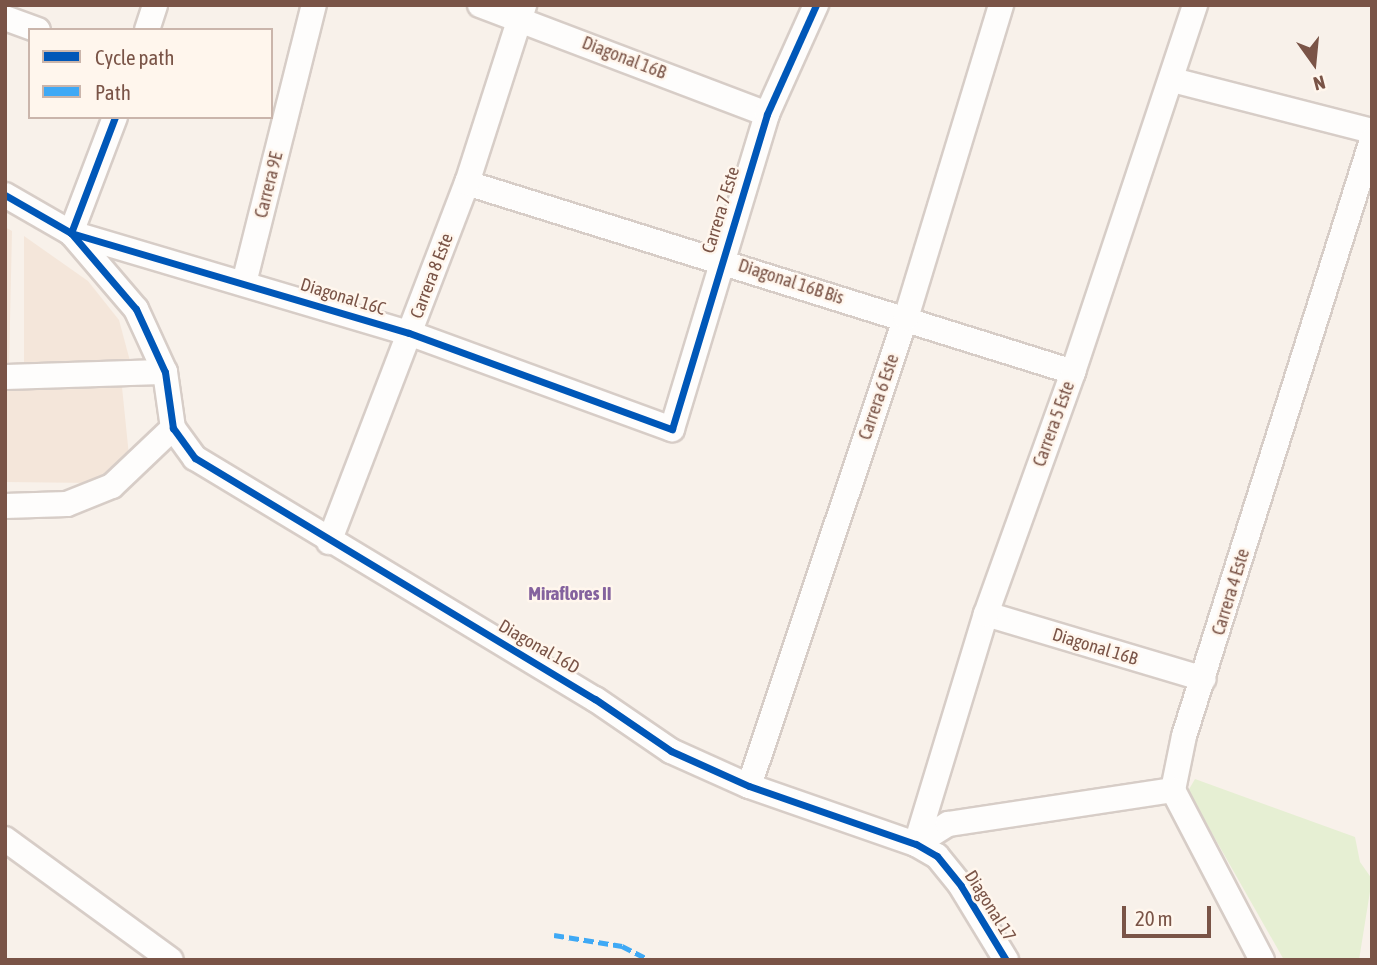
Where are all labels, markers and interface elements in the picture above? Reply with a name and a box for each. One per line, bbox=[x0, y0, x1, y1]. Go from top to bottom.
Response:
legend bbox=[28, 28, 273, 119]
north arrow bbox=[1279, 28, 1349, 98]
street label: Diagonal 16B bbox=[579, 32, 669, 84]
text: Cycle path bbox=[95, 45, 174, 69]
text: N bbox=[1311, 71, 1328, 95]
text: Path bbox=[95, 80, 131, 104]
street label: Carrera 9E bbox=[250, 150, 288, 220]
street label: Carrera 7 Este bbox=[698, 164, 744, 256]
street label: Carrera 8 Este bbox=[406, 231, 458, 321]
street label: Diagonal 16B Bis bbox=[735, 255, 847, 309]
street label: Diagonal 16C bbox=[298, 274, 388, 320]
street label: Carrera 6 Este bbox=[854, 351, 904, 443]
street label: Carrera 5 Este bbox=[1029, 378, 1079, 470]
street label: Carrera 4 Este bbox=[1208, 546, 1254, 638]
district label: Miraflores II bbox=[528, 583, 612, 605]
street label: Diagonal 16D bbox=[495, 615, 583, 679]
street label: Diagonal 16B bbox=[1050, 624, 1140, 670]
street label: Diagonal 17 bbox=[960, 866, 1020, 946]
scale bar bbox=[1125, 892, 1214, 936]
text: 20 m bbox=[1135, 906, 1173, 930]

